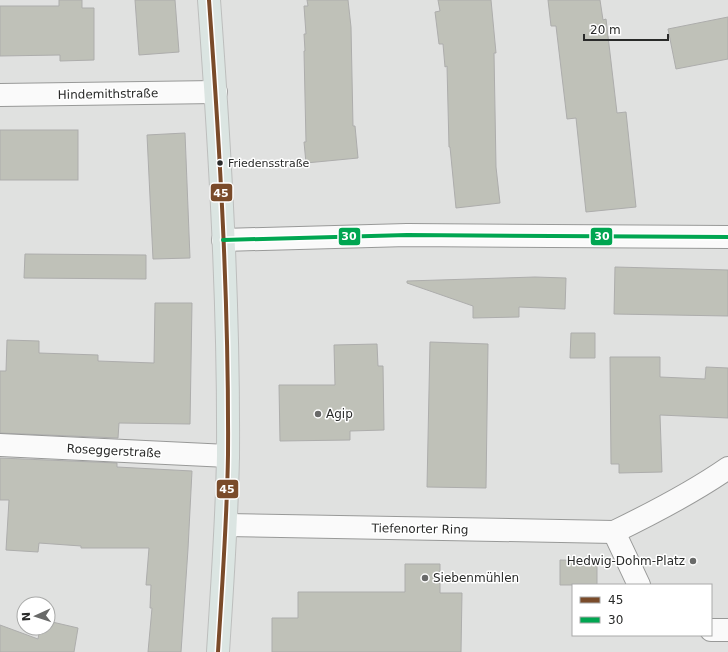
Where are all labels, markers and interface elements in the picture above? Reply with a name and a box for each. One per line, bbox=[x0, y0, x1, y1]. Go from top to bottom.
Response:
scale bar bbox=[584, 16, 668, 42]
text: 20 m bbox=[590, 23, 621, 37]
street label: Hindemithstraße bbox=[58, 86, 158, 102]
place label: Friedensstraße bbox=[228, 157, 310, 170]
marker: Friedensstraße bbox=[215, 158, 225, 168]
line badge: 45 bbox=[210, 183, 233, 202]
text: 45 bbox=[213, 187, 229, 200]
line badge: 30 bbox=[338, 227, 361, 246]
line badge: 30 bbox=[590, 227, 613, 246]
text: 30 bbox=[341, 230, 357, 243]
text: 30 bbox=[594, 230, 610, 243]
place label: Agip bbox=[326, 407, 353, 421]
marker: Agip bbox=[313, 409, 323, 419]
street label: Roseggerstraße bbox=[66, 442, 162, 460]
line badge: 45 bbox=[216, 479, 239, 499]
text: 45 bbox=[219, 483, 235, 496]
street label: Tiefenorter Ring bbox=[370, 521, 469, 537]
place label: Hedwig-Dohm-Platz bbox=[567, 554, 685, 568]
marker: Hedwig-Dohm-Platz bbox=[688, 556, 698, 566]
place label: Siebenmühlen bbox=[433, 571, 519, 585]
marker: Siebenmühlen bbox=[420, 573, 430, 583]
legend bbox=[572, 584, 712, 636]
text: 45 bbox=[608, 593, 623, 607]
north arrow bbox=[16, 596, 56, 636]
text: N bbox=[20, 612, 33, 621]
text: 30 bbox=[608, 613, 623, 627]

